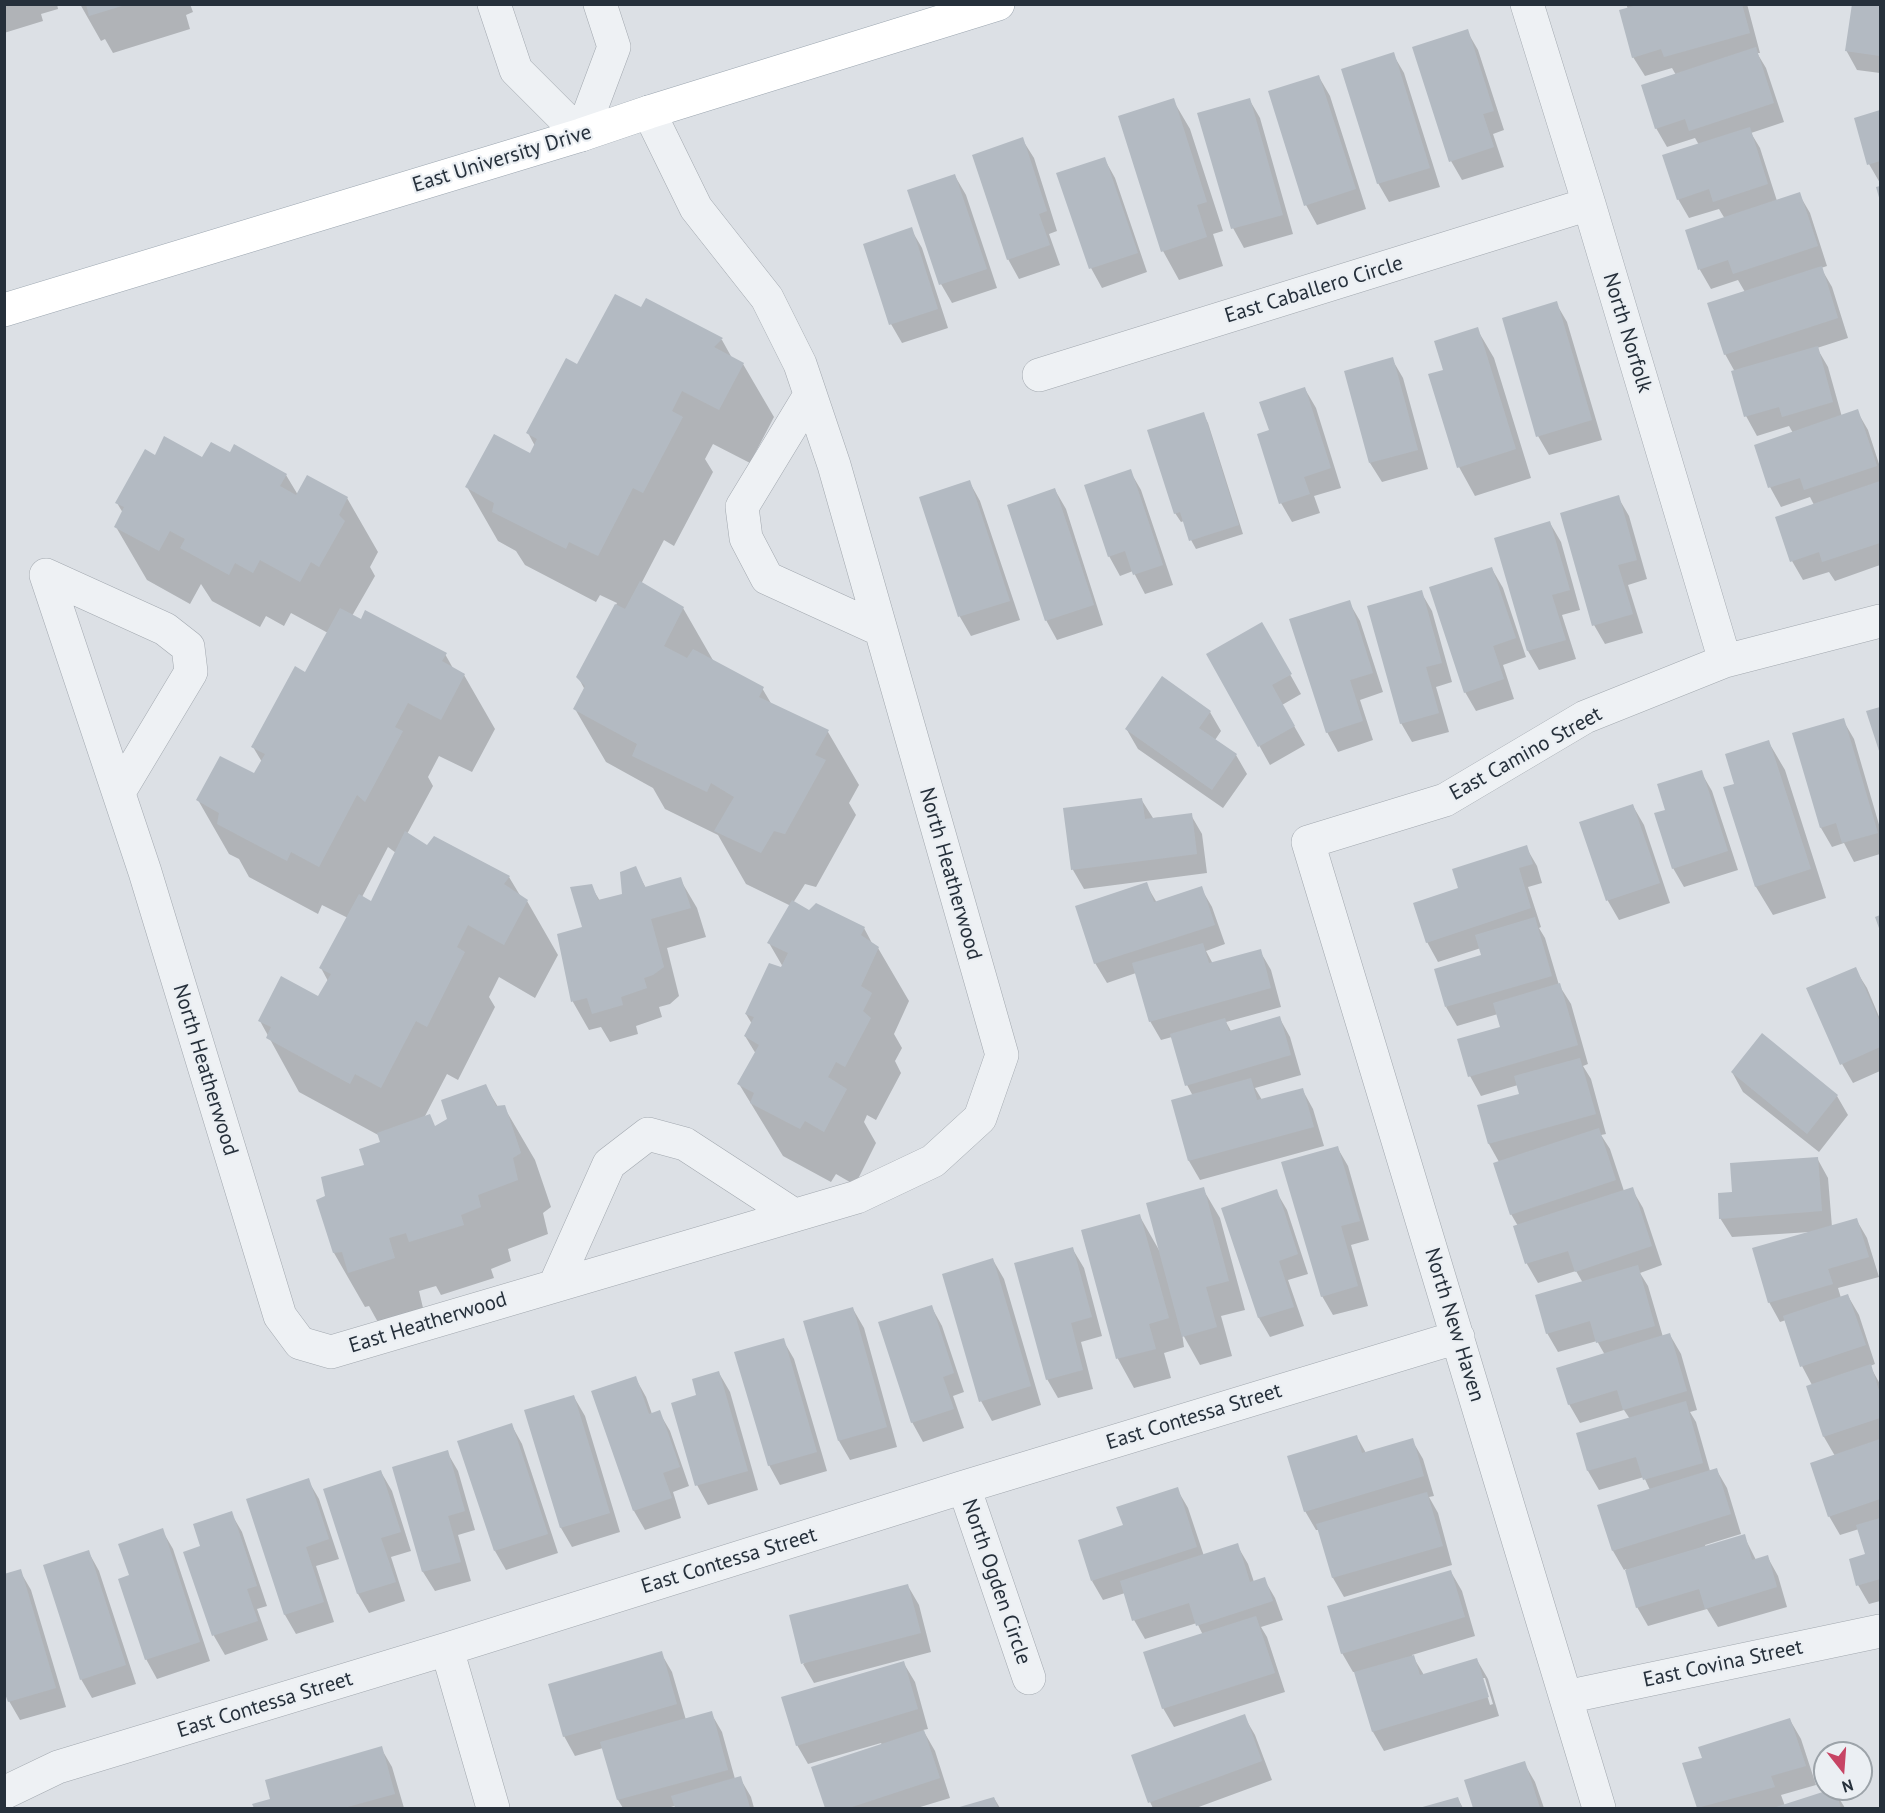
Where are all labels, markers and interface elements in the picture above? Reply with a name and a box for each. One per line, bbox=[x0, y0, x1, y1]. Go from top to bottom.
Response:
street label: East University Drive bbox=[409, 120, 595, 198]
street label: East Caballero Circle bbox=[1222, 251, 1406, 329]
street label: North Norfolk bbox=[1597, 270, 1657, 396]
street label: East Camino Street bbox=[1446, 702, 1606, 806]
street label: North Heatherwood bbox=[913, 785, 987, 963]
street label: North Heatherwood bbox=[167, 981, 243, 1159]
street label: North New Haven bbox=[1419, 1245, 1489, 1405]
street label: East Heatherwood bbox=[346, 1287, 510, 1359]
street label: East Contessa Street bbox=[1103, 1378, 1285, 1456]
street label: North Ogden Circle bbox=[956, 1496, 1036, 1668]
street label: East Contessa Street bbox=[638, 1522, 820, 1600]
street label: East Covina Street bbox=[1641, 1635, 1805, 1693]
street label: East Contessa Street bbox=[174, 1666, 356, 1744]
north arrow bbox=[1813, 1741, 1873, 1801]
text: N bbox=[1840, 1775, 1856, 1797]

